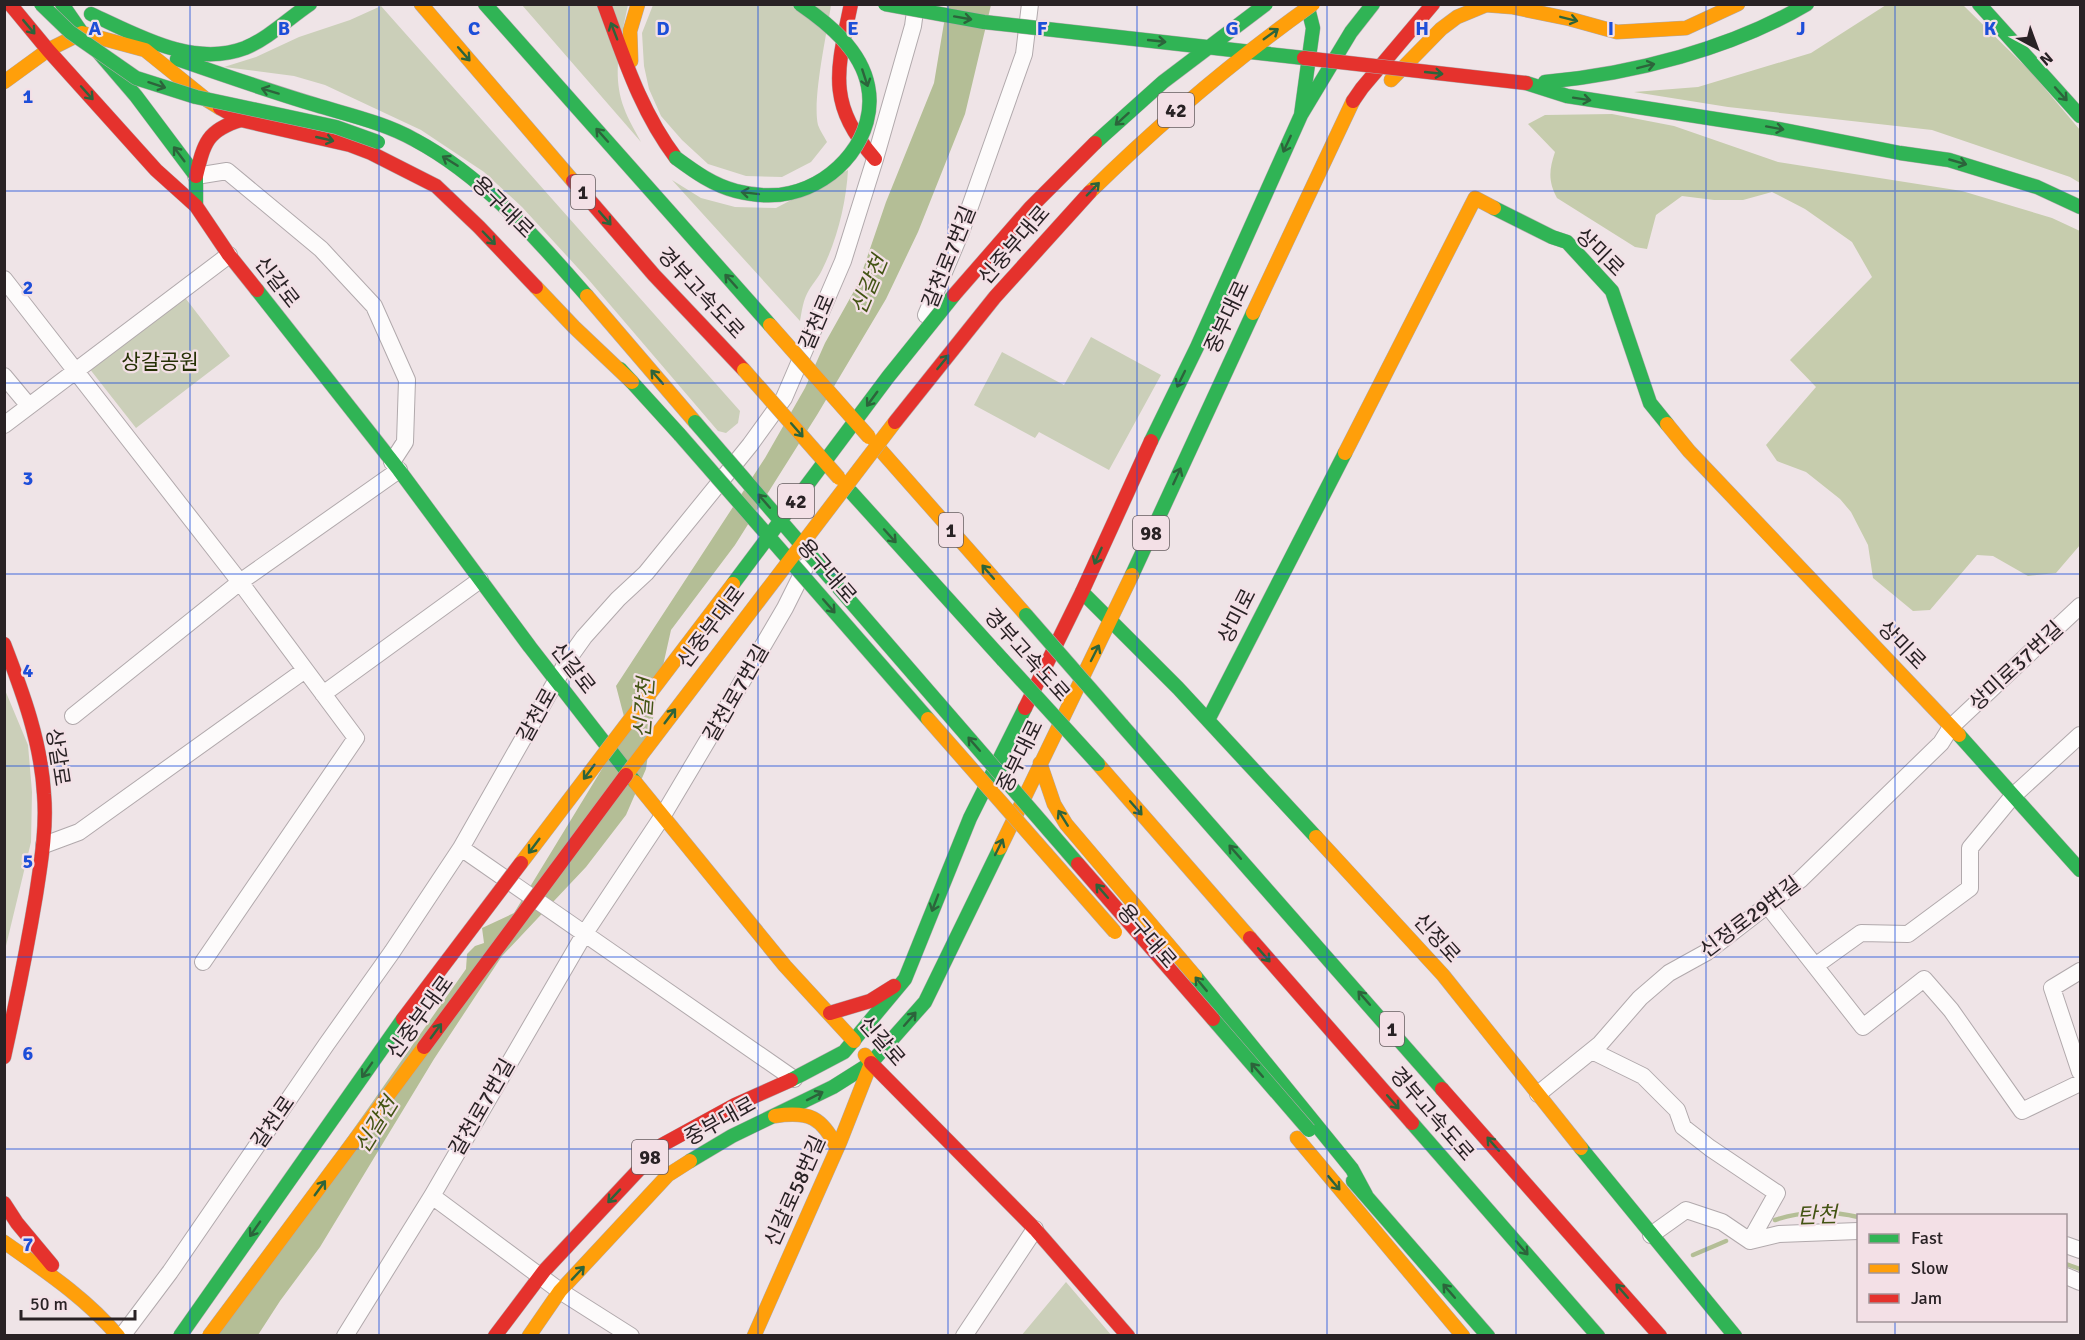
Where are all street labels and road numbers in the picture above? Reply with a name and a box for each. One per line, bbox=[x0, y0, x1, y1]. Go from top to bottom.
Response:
road number: 42 bbox=[1158, 93, 1194, 127]
street label: 용구대로 bbox=[466, 170, 540, 244]
road number: 1 bbox=[571, 175, 595, 209]
street label: 신중부대로 bbox=[972, 200, 1056, 290]
street label: 갈천로7번길 bbox=[917, 202, 981, 312]
street label: 상미로 bbox=[1570, 222, 1630, 282]
street label: 경부고속도로 bbox=[652, 242, 750, 344]
street label: 신갈로 bbox=[249, 251, 305, 313]
street label: 중부대로 bbox=[1199, 276, 1255, 358]
street label: 갈천로 bbox=[794, 290, 840, 354]
road number: 42 bbox=[778, 484, 814, 518]
road number: 1 bbox=[939, 513, 963, 547]
road number: 98 bbox=[1133, 516, 1169, 550]
street label: 용구대로 bbox=[792, 533, 862, 609]
street label: 신중부대로 bbox=[672, 581, 750, 673]
street label: 상미로 bbox=[1212, 584, 1262, 648]
street label: 경부고속도로 bbox=[979, 603, 1075, 707]
street label: 상미로 bbox=[1873, 615, 1931, 675]
street label: 상미로37번길 bbox=[1964, 616, 2068, 716]
street label: 신갈로 bbox=[545, 637, 601, 699]
street label: 갈천로7번길 bbox=[698, 640, 774, 746]
street label: 갈천로 bbox=[512, 683, 562, 747]
street label: 중부대로 bbox=[991, 716, 1049, 796]
street label: 상갈로 bbox=[41, 726, 75, 788]
street label: 신정로29번길 bbox=[1695, 871, 1805, 963]
street label: 용구대로 bbox=[1112, 898, 1182, 974]
street label: 신정로 bbox=[1408, 908, 1466, 968]
street label: 신중부대로 bbox=[381, 970, 459, 1064]
street label: 신갈로 bbox=[853, 1011, 911, 1071]
road number: 1 bbox=[1380, 1012, 1404, 1046]
street label: 갈천로7번길 bbox=[444, 1054, 520, 1160]
street label: 경부고속도로 bbox=[1384, 1062, 1480, 1166]
street label: 갈천로 bbox=[246, 1091, 300, 1153]
street label: 중부대로 bbox=[680, 1091, 760, 1151]
street label: 신갈로58번길 bbox=[759, 1131, 831, 1251]
road number: 98 bbox=[632, 1140, 668, 1174]

